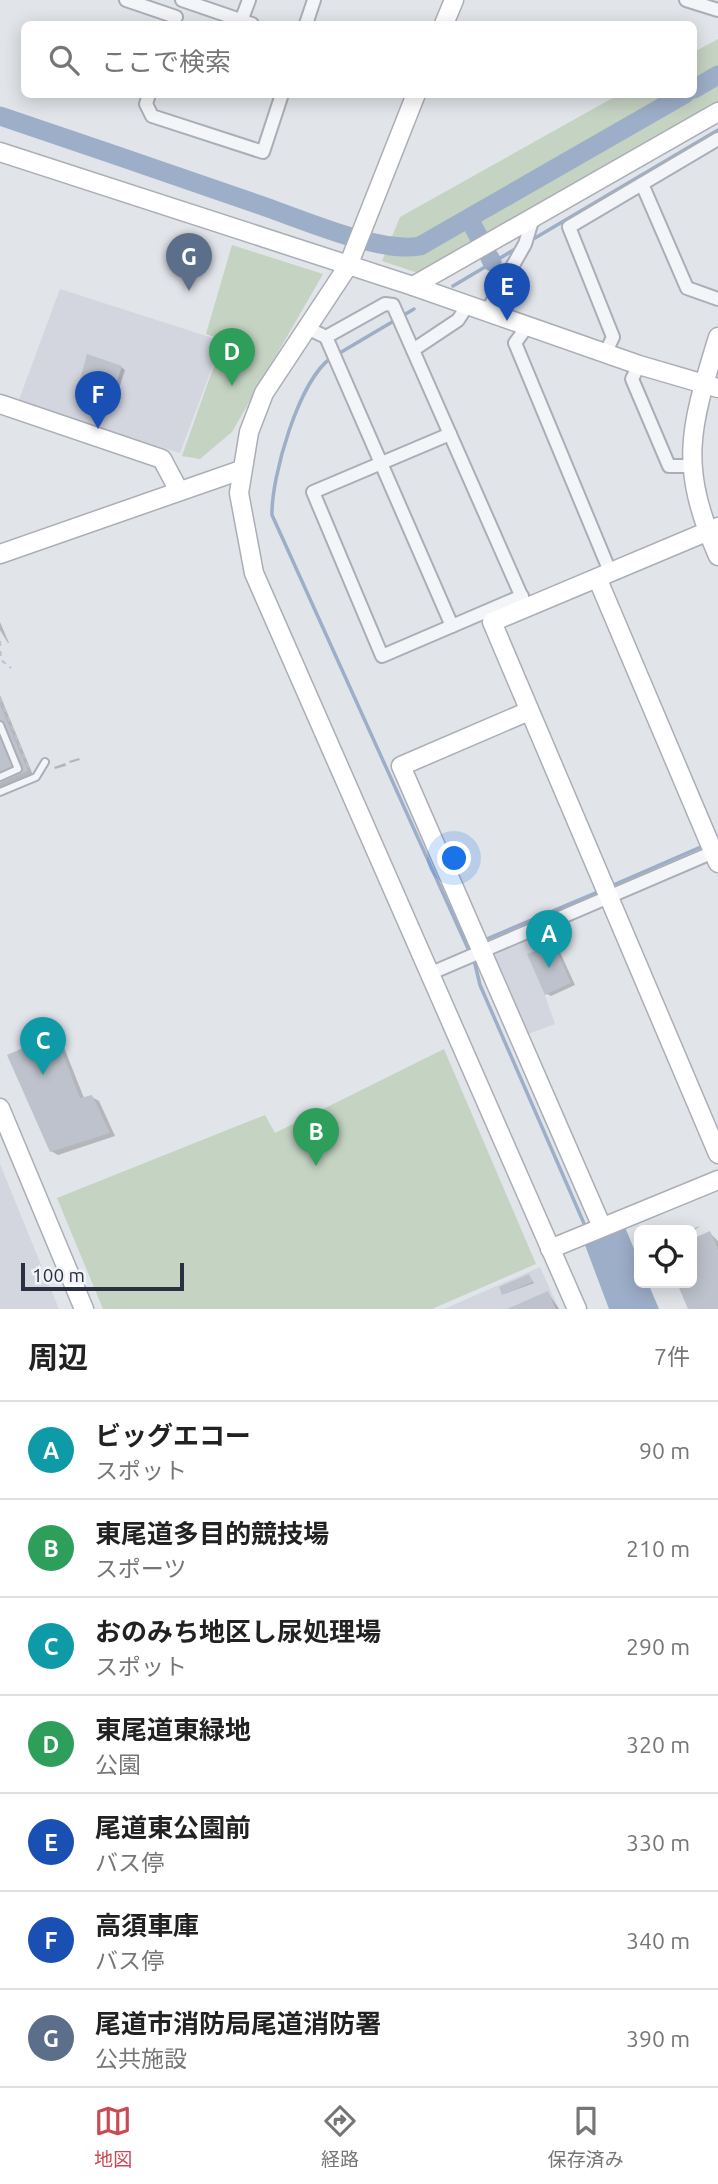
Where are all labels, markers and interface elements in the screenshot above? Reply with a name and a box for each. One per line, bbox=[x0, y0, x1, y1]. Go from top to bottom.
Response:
search box bbox=[21, 21, 697, 98]
icon: search bbox=[45, 41, 83, 79]
text: ここで検索 bbox=[101, 47, 231, 76]
pin: G bbox=[166, 233, 212, 291]
pin: E bbox=[484, 263, 530, 321]
pin: D bbox=[209, 328, 255, 386]
pin: F bbox=[75, 371, 121, 429]
your location bbox=[437, 841, 471, 875]
pin: A bbox=[526, 910, 572, 968]
pin: C bbox=[20, 1017, 66, 1075]
pin: B bbox=[293, 1108, 339, 1166]
map controls bbox=[634, 1225, 697, 1288]
button: locate bbox=[634, 1225, 697, 1288]
scale bar bbox=[21, 1260, 184, 1292]
text: 100 m bbox=[32, 1264, 85, 1286]
text: 周辺 bbox=[28, 1340, 88, 1374]
text: 7件 bbox=[654, 1344, 690, 1369]
text: ビッグエコー bbox=[95, 1421, 251, 1450]
text: A bbox=[43, 1438, 59, 1463]
text: 90 m bbox=[639, 1438, 690, 1463]
text: スポット bbox=[95, 1458, 187, 1483]
text: 東尾道多目的競技場 bbox=[95, 1519, 329, 1548]
text: B bbox=[43, 1536, 59, 1561]
text: 210 m bbox=[626, 1536, 690, 1561]
text: スポーツ bbox=[95, 1556, 187, 1581]
text: おのみち地区し尿処理場 bbox=[95, 1617, 381, 1646]
text: C bbox=[44, 1634, 58, 1659]
text: 290 m bbox=[626, 1634, 690, 1659]
text: スポット bbox=[95, 1654, 187, 1679]
text: 東尾道東緑地 bbox=[95, 1715, 251, 1744]
text: D bbox=[43, 1732, 59, 1757]
text: 320 m bbox=[626, 1732, 690, 1757]
text: 公園 bbox=[95, 1752, 141, 1777]
text: 尾道東公園前 bbox=[95, 1813, 251, 1842]
text: E bbox=[44, 1830, 58, 1855]
text: 330 m bbox=[626, 1830, 690, 1855]
text: バス停 bbox=[95, 1850, 164, 1875]
text: 高須車庫 bbox=[95, 1911, 199, 1940]
text: F bbox=[45, 1928, 57, 1953]
text: 340 m bbox=[626, 1928, 690, 1953]
text: バス停 bbox=[95, 1948, 164, 1973]
text: 尾道市消防局尾道消防署 bbox=[95, 2009, 381, 2038]
text: G bbox=[43, 2026, 59, 2051]
text: 390 m bbox=[626, 2026, 690, 2051]
text: 公共施設 bbox=[95, 2046, 187, 2071]
tab: 地図 bbox=[94, 2102, 132, 2171]
tab: 経路 bbox=[321, 2102, 359, 2171]
tab: 保存済み bbox=[548, 2102, 624, 2171]

